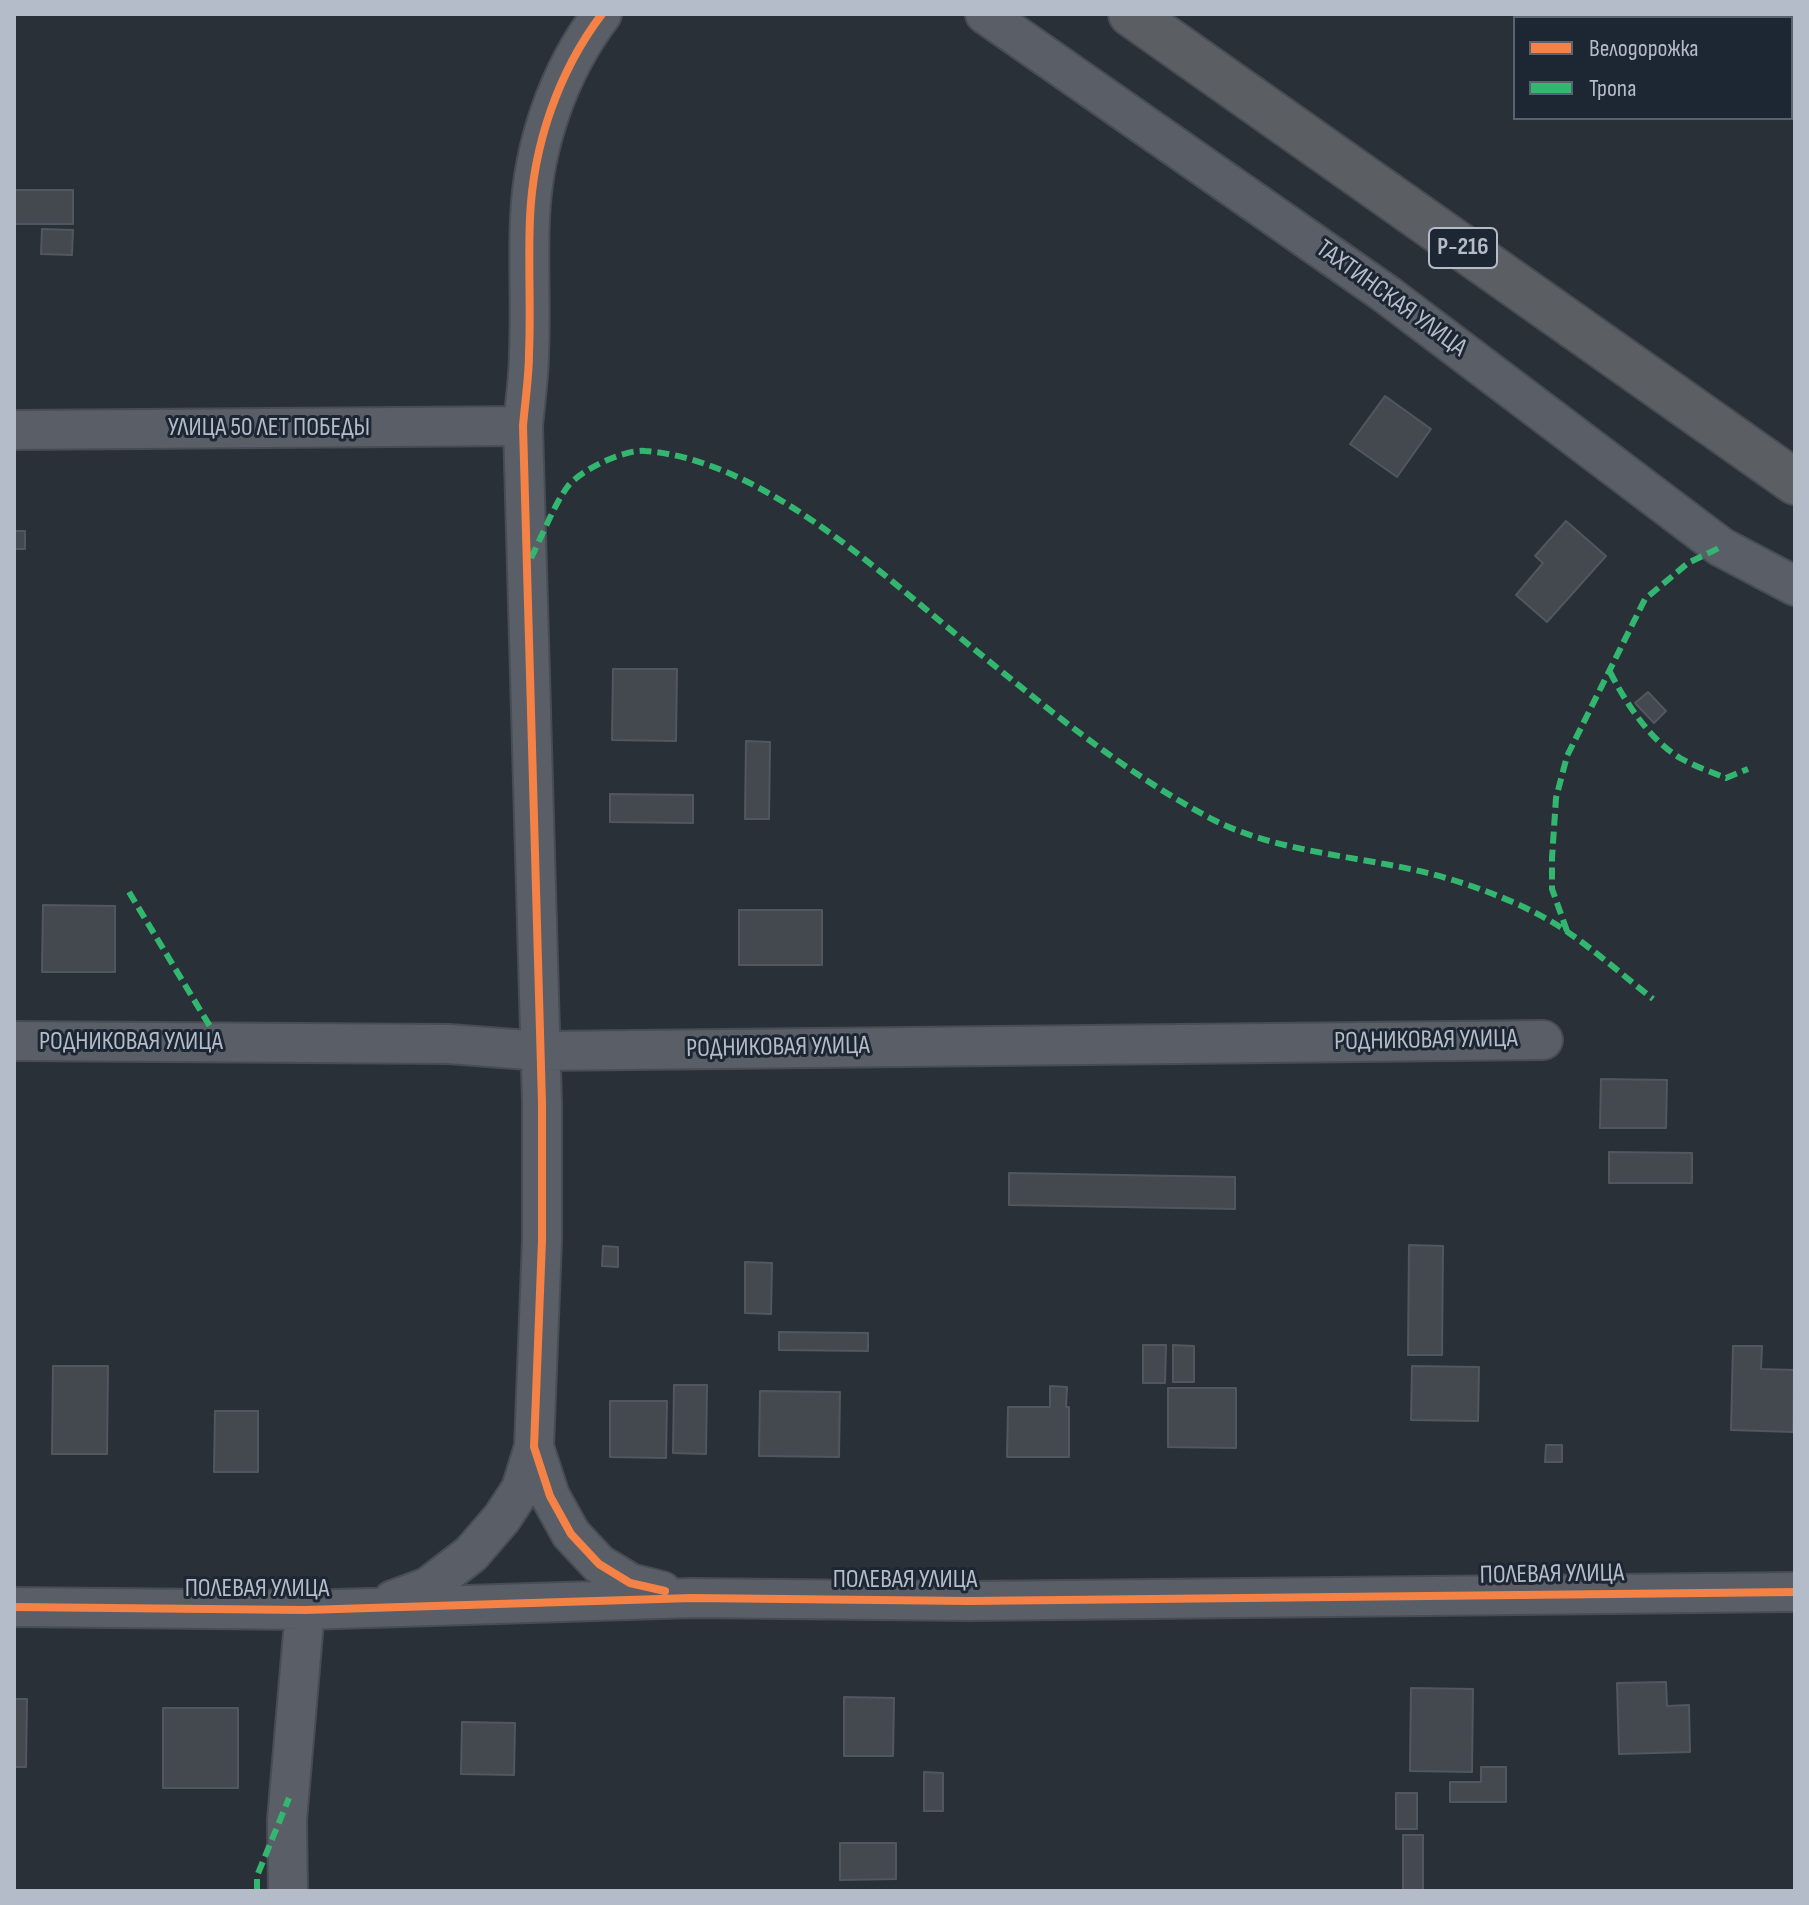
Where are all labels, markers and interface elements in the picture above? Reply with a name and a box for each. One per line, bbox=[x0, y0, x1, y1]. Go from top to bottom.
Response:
legend bbox=[1513, 16, 1793, 120]
text: Велодорожка bbox=[1589, 34, 1699, 63]
text: Тропа bbox=[1589, 74, 1636, 103]
road number: Р-216 bbox=[1429, 228, 1497, 268]
street label: ТАХТИНСКАЯ УЛИЦА bbox=[1309, 234, 1473, 364]
street label: УЛИЦА 50 ЛЕТ ПОБЕДЫ bbox=[168, 412, 370, 444]
street label: РОДНИКОВАЯ УЛИЦА bbox=[1334, 1024, 1518, 1058]
street label: РОДНИКОВАЯ УЛИЦА bbox=[39, 1026, 223, 1058]
street label: РОДНИКОВАЯ УЛИЦА bbox=[686, 1031, 870, 1065]
street label: ПОЛЕВАЯ УЛИЦА bbox=[1479, 1558, 1625, 1592]
street label: ПОЛЕВАЯ УЛИЦА bbox=[833, 1564, 977, 1596]
street label: ПОЛЕВАЯ УЛИЦА bbox=[185, 1573, 329, 1605]

